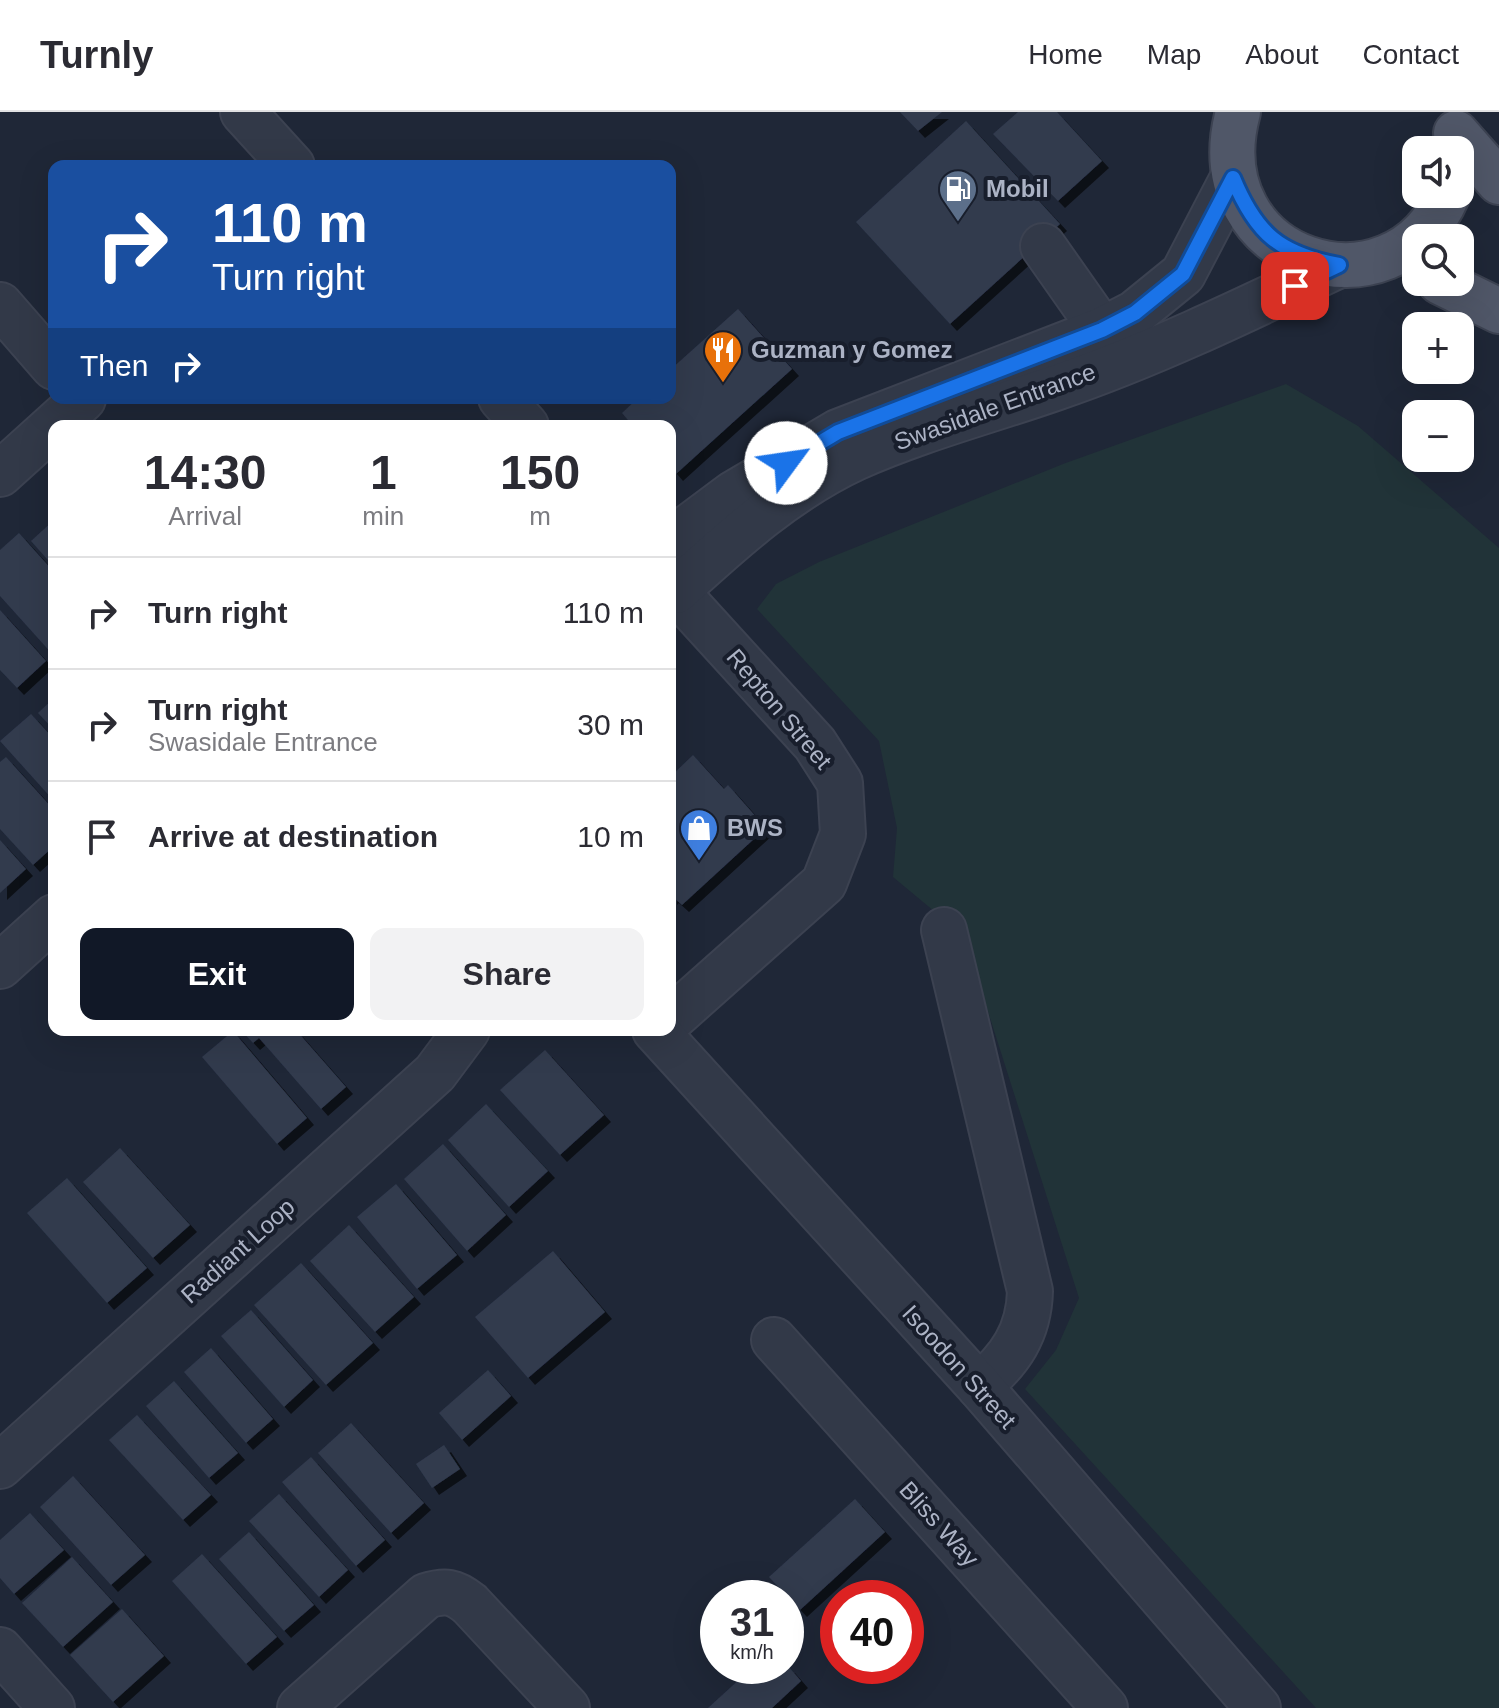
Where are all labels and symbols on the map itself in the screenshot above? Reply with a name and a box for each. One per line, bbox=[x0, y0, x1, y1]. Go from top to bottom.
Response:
fuel station icon: Mobil bbox=[937, 168, 979, 223]
place label: Mobil bbox=[986, 175, 1049, 202]
pin bbox=[1261, 252, 1329, 320]
restaurant icon: Guzman y Gomez bbox=[702, 329, 744, 384]
place label: Guzman y Gomez bbox=[751, 336, 952, 363]
street label: Swasidale Entrance bbox=[891, 358, 1099, 455]
position arrow bbox=[744, 421, 828, 505]
street label: Repton Street bbox=[721, 643, 838, 774]
shop icon: BWS bbox=[678, 807, 720, 862]
place label: BWS bbox=[727, 814, 783, 841]
street label: Radiant Loop bbox=[176, 1193, 300, 1308]
street label: Isoodon Street bbox=[897, 1300, 1022, 1434]
street label: Bliss Way bbox=[894, 1476, 984, 1572]
speed limit sign: 40 bbox=[820, 1580, 924, 1684]

